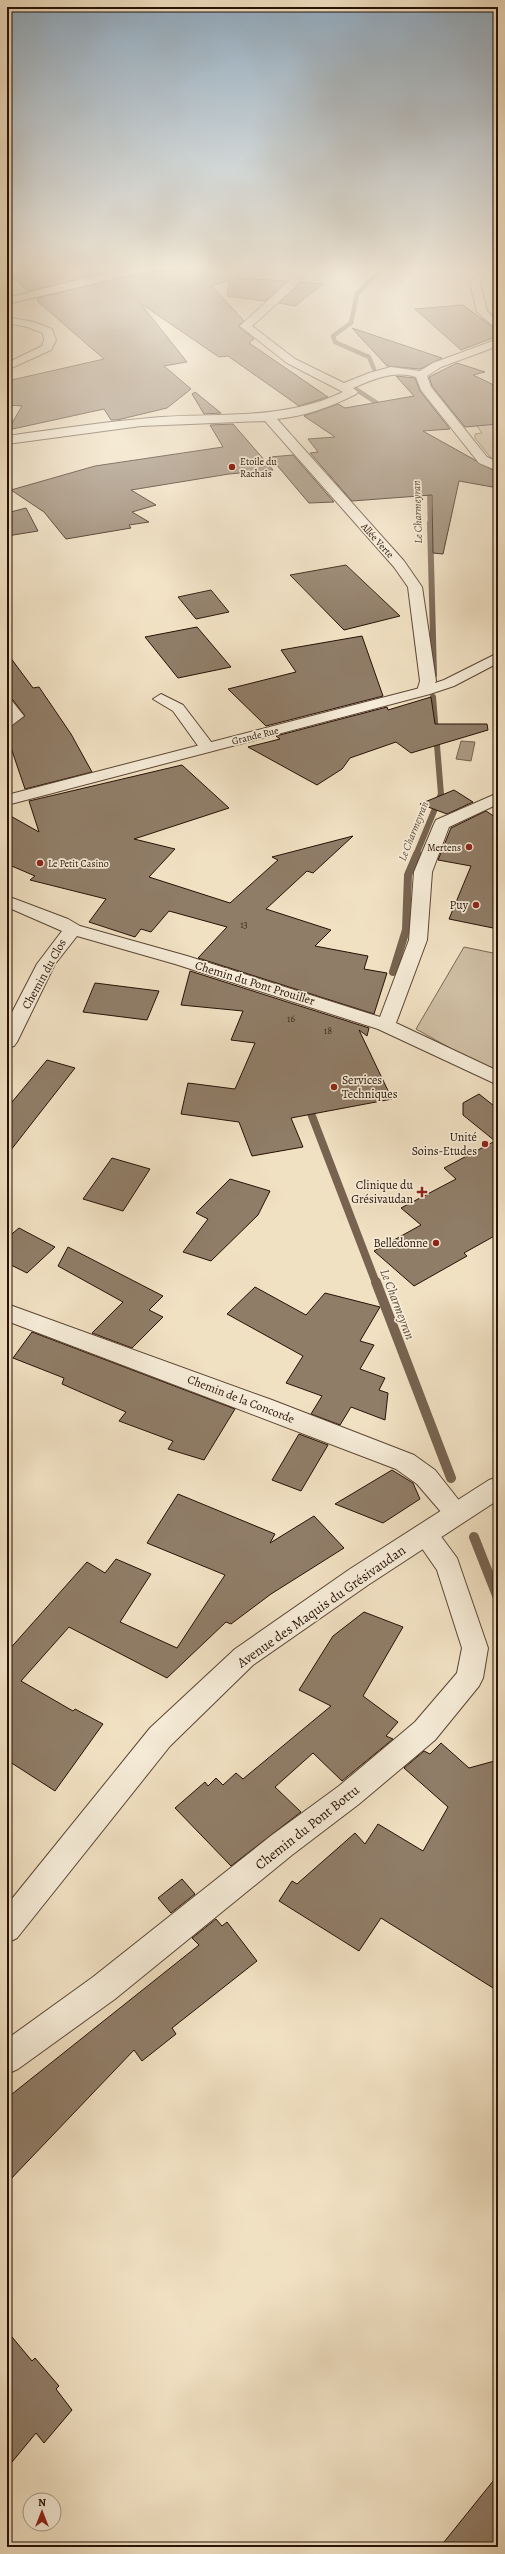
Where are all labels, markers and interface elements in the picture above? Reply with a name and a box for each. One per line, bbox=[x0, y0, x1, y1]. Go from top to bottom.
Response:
place label: Etoile du Rachais bbox=[240, 455, 277, 480]
marker: Etoile du Rachais bbox=[227, 462, 237, 472]
water label: Le Charmeyran bbox=[409, 480, 426, 544]
street label: Allée Verte bbox=[358, 519, 397, 561]
street label: Grande Rue bbox=[230, 723, 280, 748]
water label: Le Charmeyran bbox=[395, 799, 432, 863]
place label: Mertens bbox=[427, 841, 461, 854]
marker: Mertens bbox=[464, 842, 474, 852]
place label: Le Petit Casino bbox=[48, 857, 109, 870]
marker: Le Petit Casino bbox=[35, 858, 45, 868]
place label: Puy bbox=[450, 897, 469, 913]
marker: Puy bbox=[471, 900, 481, 910]
house number: 13 bbox=[240, 918, 248, 931]
street label: Chemin du Clos bbox=[18, 936, 70, 1012]
street label: Chemin du Pont Prouiller bbox=[193, 957, 317, 1009]
house number: 16 bbox=[287, 1012, 295, 1025]
house number: 18 bbox=[324, 1024, 332, 1037]
place label: Services Techniques bbox=[342, 1072, 398, 1102]
marker: Services Techniques bbox=[329, 1082, 339, 1092]
place label: Unité Soins-Etudes bbox=[412, 1129, 477, 1159]
marker: Unité Soins-Etudes bbox=[480, 1139, 490, 1149]
place label: Clinique du Grésivaudan bbox=[351, 1177, 413, 1207]
marker: Clinique du Grésivaudan bbox=[416, 1186, 428, 1198]
place label: Belledonne bbox=[373, 1235, 428, 1251]
marker: Belledonne bbox=[431, 1238, 441, 1248]
water label: Le Charmeyran bbox=[376, 1266, 419, 1342]
street label: Chemin de la Concorde bbox=[185, 1371, 297, 1427]
street label: Avenue des Maquis du Grésivaudan bbox=[232, 1541, 410, 1673]
street label: Chemin du Pont Bottu bbox=[251, 1780, 364, 1874]
north arrow bbox=[22, 2492, 62, 2532]
text: N bbox=[38, 2495, 46, 2510]

